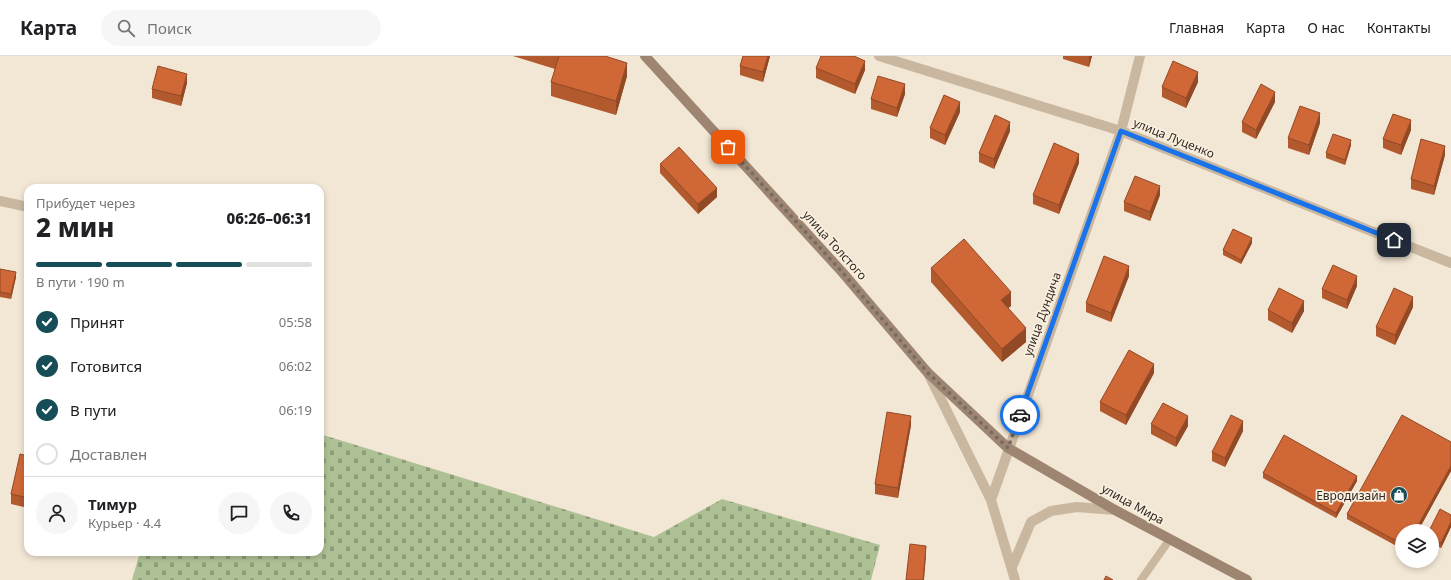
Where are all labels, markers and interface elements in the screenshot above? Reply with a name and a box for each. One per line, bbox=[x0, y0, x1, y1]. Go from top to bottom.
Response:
search box bbox=[101, 10, 381, 46]
text: Карта bbox=[20, 15, 77, 41]
icon: search bbox=[115, 17, 137, 39]
text: Поиск bbox=[147, 18, 192, 38]
text: Главная bbox=[1169, 18, 1224, 37]
text: Карта bbox=[1246, 18, 1285, 37]
text: О нас bbox=[1307, 18, 1345, 37]
text: Контакты bbox=[1367, 18, 1431, 37]
street label: улица Луценко bbox=[1131, 114, 1217, 162]
pin bbox=[711, 130, 745, 164]
icon: bag bbox=[717, 136, 739, 158]
text: Прибудет через bbox=[36, 194, 135, 212]
street label: улица Толстого bbox=[799, 207, 871, 283]
text: 06:26–06:31 bbox=[227, 208, 312, 228]
text: 2 мин bbox=[36, 209, 114, 245]
pin bbox=[1377, 223, 1411, 257]
icon: home bbox=[1383, 229, 1405, 251]
street label: улица Дундича bbox=[1019, 270, 1065, 358]
text: В пути · 190 m bbox=[36, 273, 125, 291]
icon: check bbox=[36, 311, 58, 333]
text: Принят bbox=[70, 312, 124, 332]
text: 05:58 bbox=[279, 313, 312, 331]
icon: check bbox=[36, 355, 58, 377]
text: Готовится bbox=[70, 356, 142, 376]
text: 06:02 bbox=[279, 357, 312, 375]
courier bbox=[1000, 395, 1040, 435]
icon: check bbox=[36, 399, 58, 421]
text: В пути bbox=[70, 400, 117, 420]
text: 06:19 bbox=[279, 401, 312, 419]
icon: car bbox=[1009, 404, 1031, 426]
text: Доставлен bbox=[70, 444, 147, 464]
street label: улица Мира bbox=[1099, 480, 1167, 528]
shop icon: Евродизайн bbox=[1389, 485, 1409, 505]
place label: Евродизайн bbox=[1316, 487, 1386, 504]
button: person bbox=[36, 492, 78, 534]
button: chat bbox=[218, 492, 260, 534]
button: phone bbox=[270, 492, 312, 534]
text: Тимур bbox=[88, 494, 137, 514]
text: Курьер · 4.4 bbox=[88, 514, 161, 532]
map controls bbox=[1395, 524, 1439, 568]
button: layers bbox=[1395, 524, 1439, 568]

